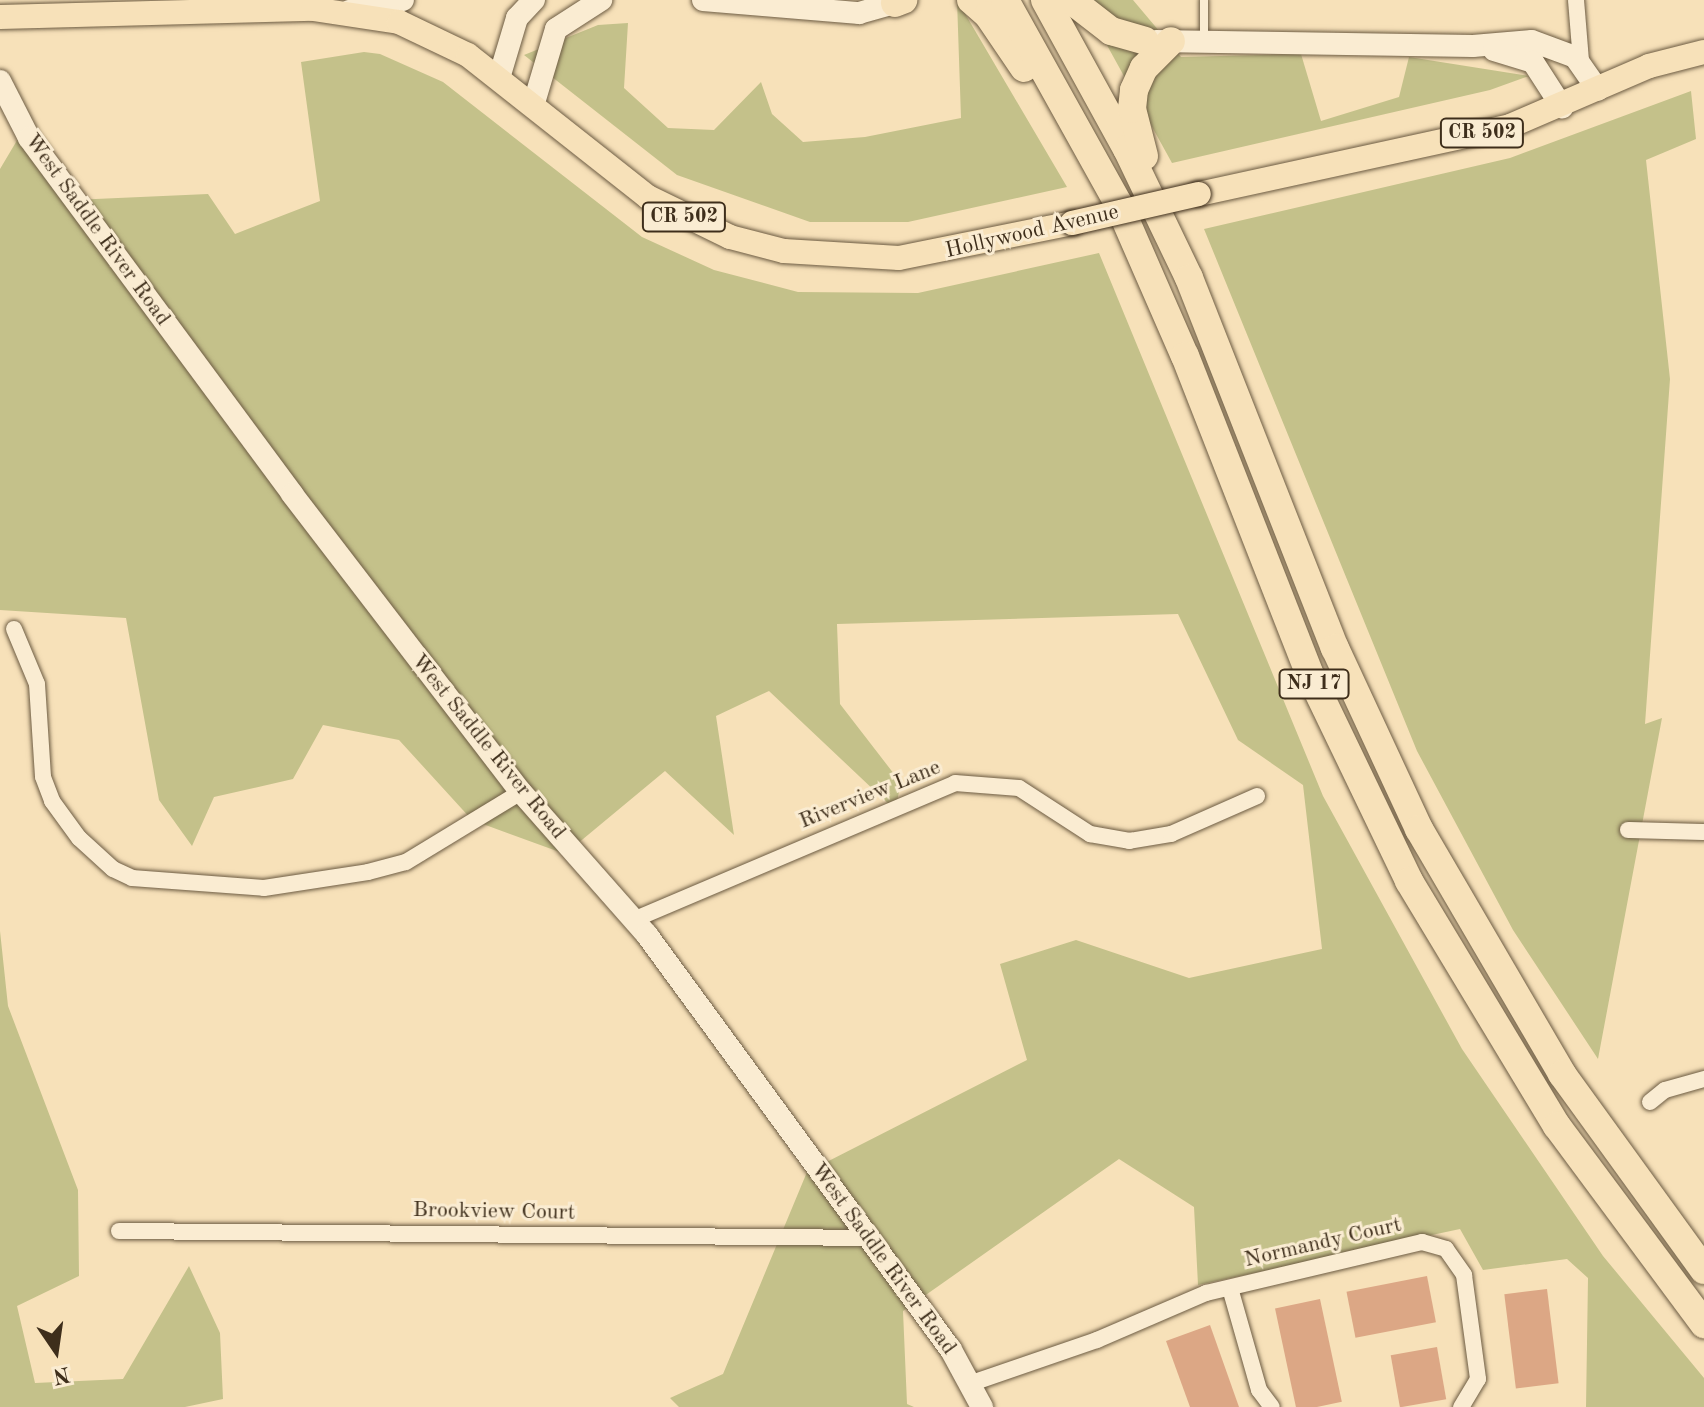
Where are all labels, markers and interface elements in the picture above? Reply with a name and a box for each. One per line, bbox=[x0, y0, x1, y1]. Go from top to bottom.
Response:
road number: CR 502 bbox=[1438, 117, 1526, 149]
street label: West Saddle River Road bbox=[18, 129, 176, 331]
street label: Hollywood Avenue bbox=[943, 199, 1121, 265]
road number: CR 502 bbox=[640, 201, 728, 233]
street label: West Saddle River Road bbox=[405, 649, 571, 845]
road number: NJ 17 bbox=[1278, 668, 1350, 700]
street label: Riverview Lane bbox=[796, 755, 944, 835]
street label: West Saddle River Road bbox=[804, 1158, 962, 1360]
street label: Brookview Court bbox=[413, 1197, 575, 1227]
street label: Normandy Court bbox=[1242, 1212, 1404, 1274]
north arrow bbox=[16, 1311, 96, 1391]
text: N bbox=[51, 1362, 72, 1387]

